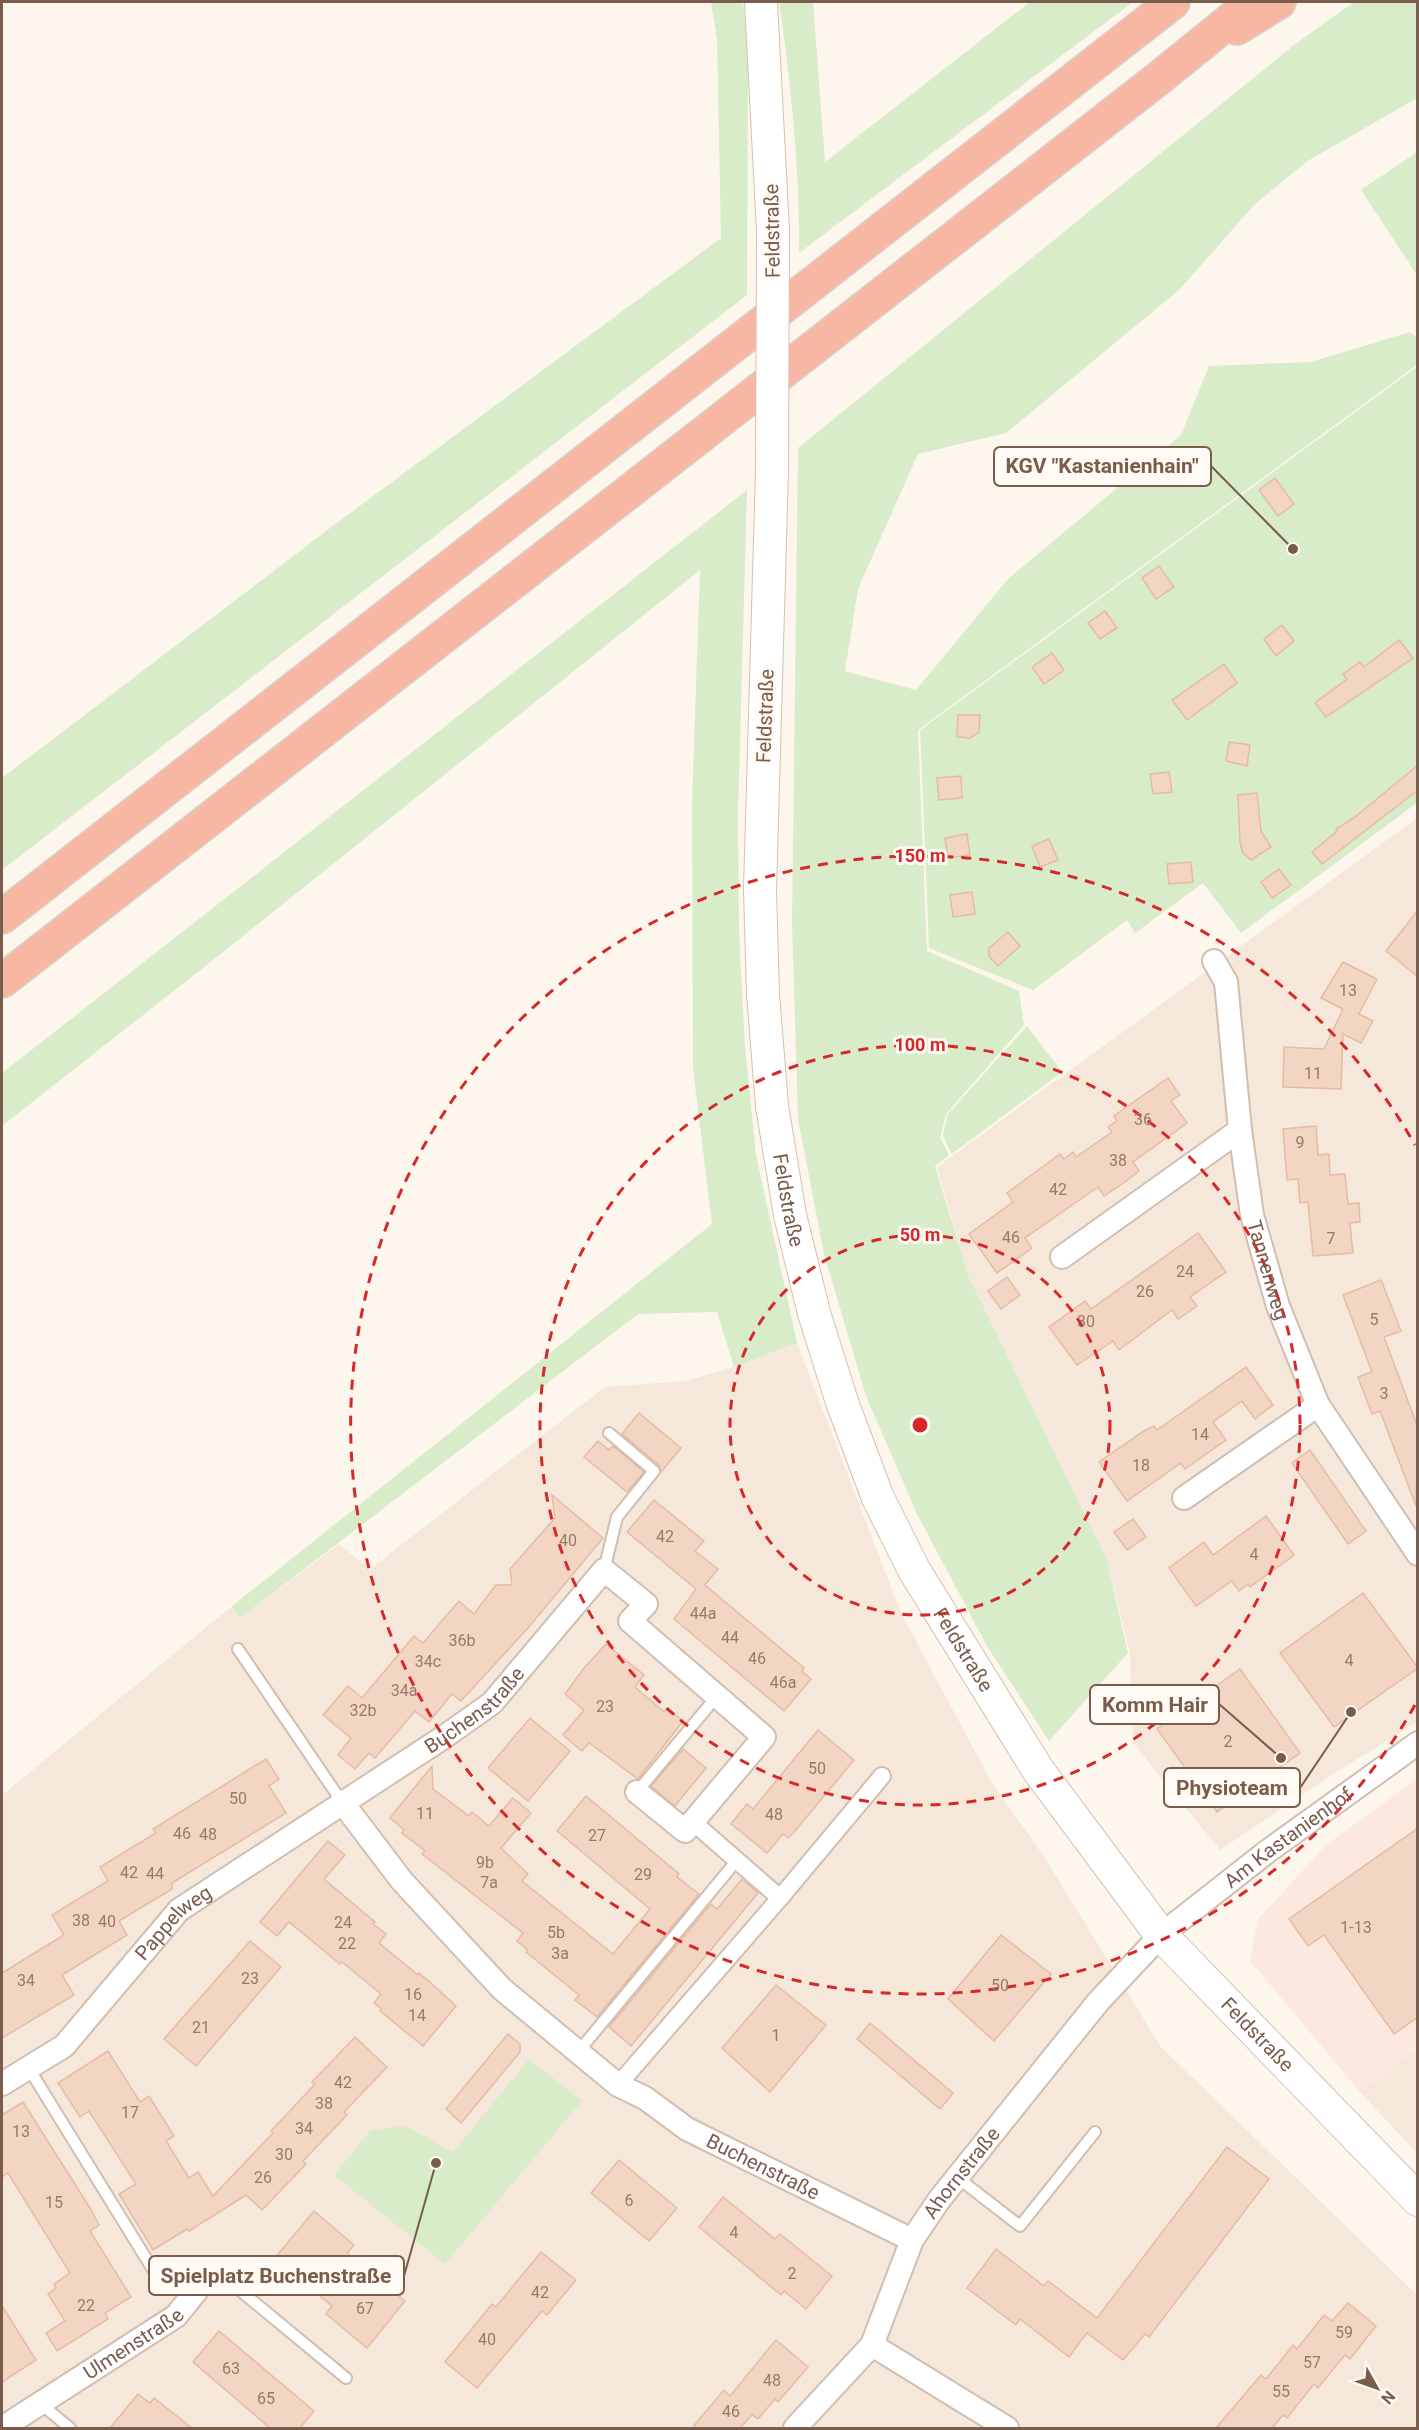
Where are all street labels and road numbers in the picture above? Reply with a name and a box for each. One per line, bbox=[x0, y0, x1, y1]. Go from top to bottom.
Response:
street label: Feldstraße bbox=[759, 184, 785, 278]
street label: Feldstraße bbox=[751, 668, 779, 764]
street label: Feldstraße bbox=[768, 1152, 809, 1249]
street label: Tannenweg bbox=[1242, 1218, 1294, 1323]
street label: Feldstraße bbox=[928, 1603, 998, 1696]
street label: Buchenstraße bbox=[420, 1662, 529, 1759]
street label: Am Kastanienhof bbox=[1219, 1782, 1357, 1893]
street label: Pappelweg bbox=[130, 1880, 216, 1965]
street label: Feldstraße bbox=[1216, 1992, 1299, 2077]
street label: Ahornstraße bbox=[918, 2122, 1005, 2223]
street label: Buchenstraße bbox=[703, 2129, 824, 2205]
street label: Ulmenstraße bbox=[79, 2304, 189, 2384]

